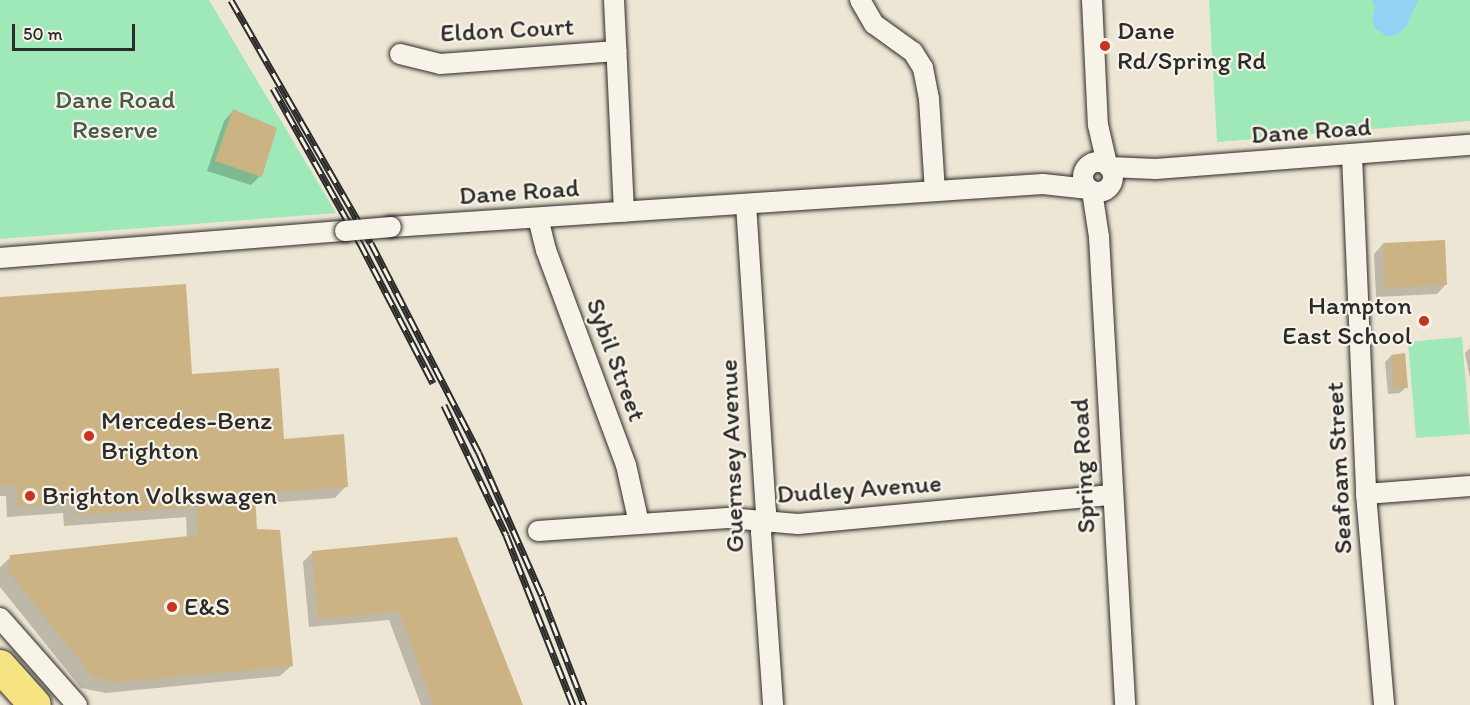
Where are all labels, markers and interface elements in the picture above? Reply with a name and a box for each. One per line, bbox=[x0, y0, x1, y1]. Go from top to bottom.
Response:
street label: Eldon Court bbox=[439, 11, 575, 49]
scale bar bbox=[15, 12, 138, 50]
place label: Dane Rd/Spring Rd bbox=[1117, 15, 1266, 76]
text: 50 m bbox=[23, 23, 63, 45]
marker: Dane Rd/Spring Rd bbox=[1098, 39, 1112, 53]
park label: Dane Road Reserve bbox=[55, 84, 175, 146]
street label: Dane Road bbox=[1250, 111, 1372, 151]
street label: Dane Road bbox=[458, 172, 580, 212]
place label: Hampton East School bbox=[1283, 290, 1412, 352]
street label: Sybil Street bbox=[579, 294, 653, 426]
marker: Hampton East School bbox=[1417, 314, 1431, 328]
street label: Guernsey Avenue bbox=[713, 359, 751, 553]
street label: Seafoam Street bbox=[1319, 381, 1359, 555]
street label: Spring Road bbox=[1064, 398, 1102, 534]
place label: Mercedes-Benz Brighton bbox=[101, 405, 272, 466]
marker: Mercedes-Benz Brighton bbox=[82, 429, 96, 443]
street label: Dudley Avenue bbox=[776, 468, 942, 510]
place label: Brighton Volkswagen bbox=[42, 480, 276, 512]
marker: Brighton Volkswagen bbox=[23, 489, 37, 503]
place label: E&S bbox=[184, 591, 230, 623]
marker: E&S bbox=[165, 600, 179, 614]

